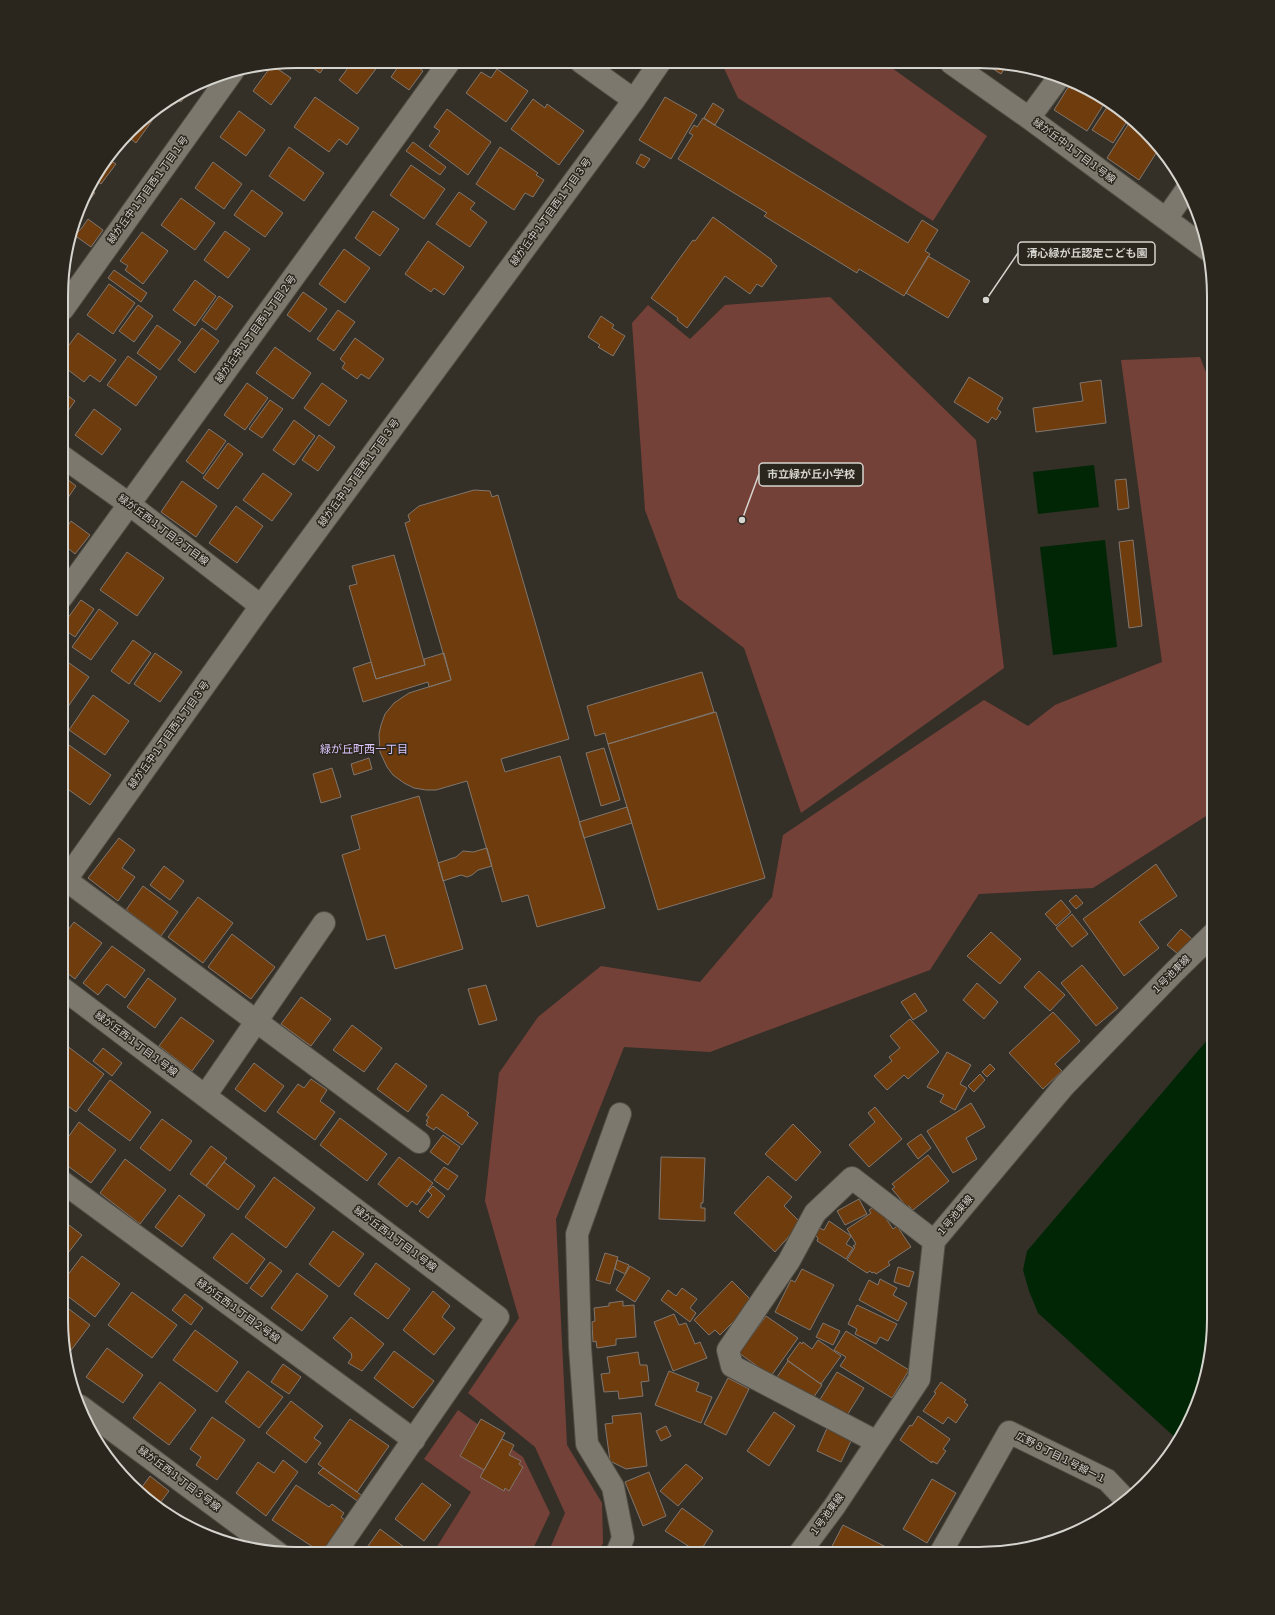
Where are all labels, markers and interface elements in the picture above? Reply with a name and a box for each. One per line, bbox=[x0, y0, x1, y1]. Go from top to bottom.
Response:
street label: 緑が丘中１丁目１号線 bbox=[1030, 116, 1118, 186]
street label: 緑が丘中１丁目西１丁目１号 bbox=[105, 134, 191, 246]
street label: 緑が丘中１丁目西１丁目３号 bbox=[508, 156, 594, 268]
callout: 清心緑が丘認定こども園 bbox=[1018, 242, 1155, 265]
text: 清心緑が丘認定こども園 bbox=[1027, 247, 1148, 260]
street label: 緑が丘中１丁目西１丁目２号 bbox=[213, 273, 299, 385]
street label: 緑が丘中１丁目西１丁目３号 bbox=[316, 417, 402, 529]
callout: 市立緑が丘小学校 bbox=[759, 463, 863, 486]
text: 市立緑が丘小学校 bbox=[767, 468, 855, 481]
street label: 緑が丘西１丁目２丁目線 bbox=[115, 492, 211, 568]
street label: 緑が丘中１丁目西１丁目３号 bbox=[126, 679, 212, 791]
district label: 緑が丘町西一丁目 bbox=[320, 743, 408, 756]
street label: １号池東線 bbox=[1149, 953, 1193, 997]
street label: 緑が丘西１丁目１号線 bbox=[92, 1009, 180, 1079]
street label: １号池東線 bbox=[934, 1193, 976, 1239]
street label: 緑が丘西１丁目１号線 bbox=[351, 1204, 439, 1274]
street label: 緑が丘西１丁目２号線 bbox=[194, 1277, 282, 1345]
street label: 広野８丁目１号線ー１ bbox=[1014, 1430, 1108, 1486]
street label: 緑が丘西１丁目３号線 bbox=[135, 1444, 223, 1514]
street label: １号池東線 bbox=[807, 1491, 847, 1539]

